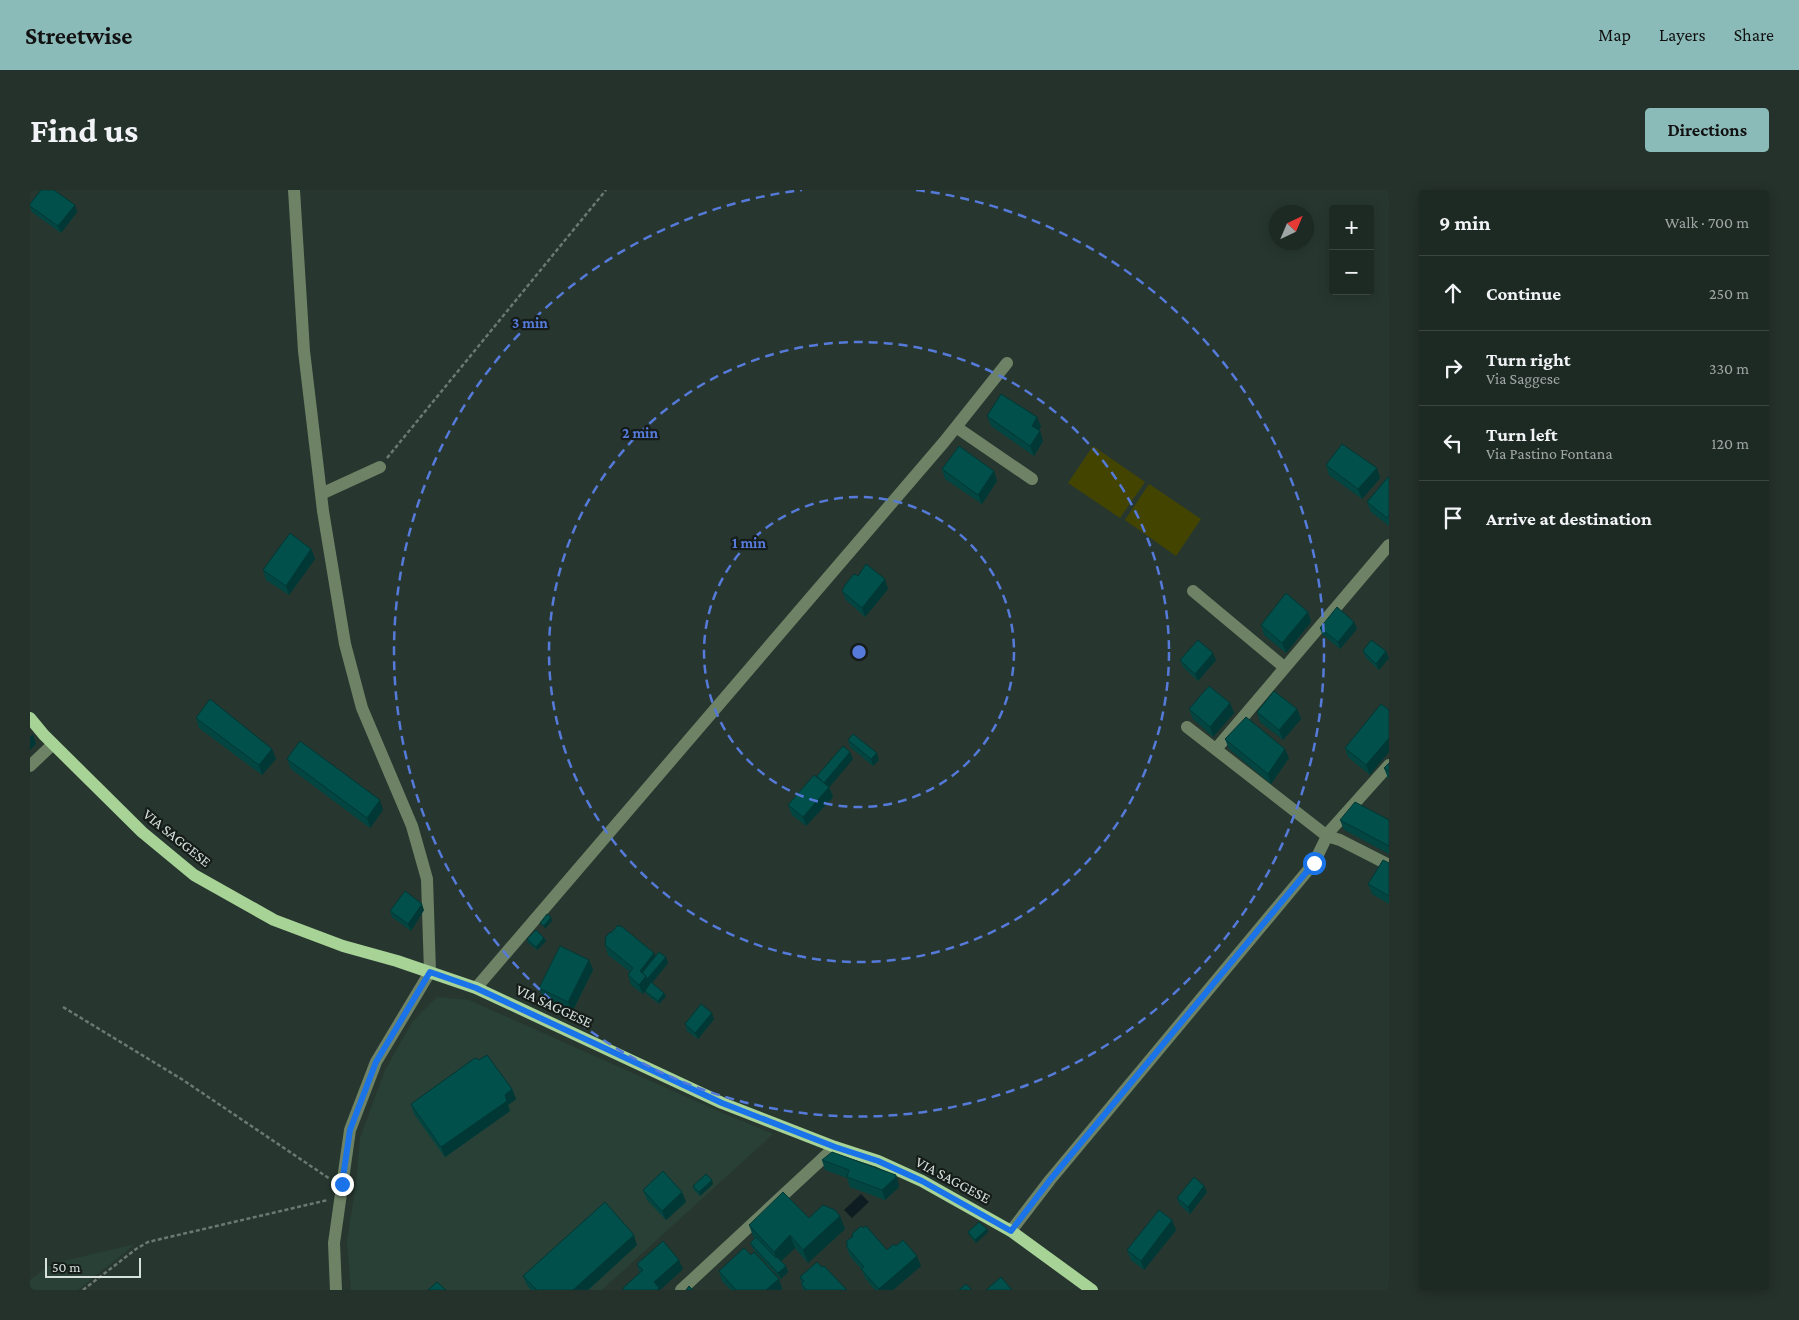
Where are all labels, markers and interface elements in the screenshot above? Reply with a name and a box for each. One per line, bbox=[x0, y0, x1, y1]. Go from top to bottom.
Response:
text: Streetwise bbox=[25, 22, 132, 49]
text: Map bbox=[1598, 25, 1631, 45]
text: Layers bbox=[1659, 25, 1706, 45]
text: Share bbox=[1734, 25, 1774, 45]
button: Directions bbox=[1645, 108, 1769, 152]
text: Find us bbox=[30, 111, 138, 150]
north arrow bbox=[1269, 205, 1314, 250]
map controls bbox=[1329, 205, 1374, 295]
button: + bbox=[1329, 205, 1374, 250]
text: 9 min bbox=[1439, 211, 1490, 235]
text: Walk · 700 m bbox=[1665, 214, 1749, 231]
button: − bbox=[1329, 250, 1374, 295]
icon: ahead bbox=[1439, 279, 1467, 307]
text: Continue bbox=[1486, 283, 1561, 304]
text: 250 m bbox=[1709, 285, 1749, 302]
text: 3 min bbox=[512, 315, 548, 331]
text: Turn right bbox=[1486, 349, 1571, 370]
icon: right bbox=[1439, 354, 1467, 382]
text: 330 m bbox=[1709, 360, 1749, 377]
text: Via Saggese bbox=[1486, 370, 1560, 387]
text: Turn left bbox=[1486, 424, 1558, 445]
text: 2 min bbox=[622, 425, 658, 441]
icon: left bbox=[1439, 429, 1467, 457]
text: 120 m bbox=[1711, 435, 1749, 452]
text: Via Pastino Fontana bbox=[1486, 445, 1613, 462]
icon: arrive bbox=[1439, 504, 1467, 532]
text: Arrive at destination bbox=[1486, 508, 1652, 529]
text: 1 min bbox=[732, 535, 766, 551]
centre of rings bbox=[850, 643, 868, 661]
street label: VIA SAGGESE bbox=[140, 806, 214, 870]
route start bbox=[1303, 852, 1326, 875]
street label: VIA SAGGESE bbox=[513, 981, 595, 1031]
street label: VIA SAGGESE bbox=[913, 1154, 993, 1206]
route end bbox=[331, 1173, 354, 1196]
scale bar bbox=[45, 1255, 141, 1278]
text: 50 m bbox=[52, 1259, 80, 1275]

